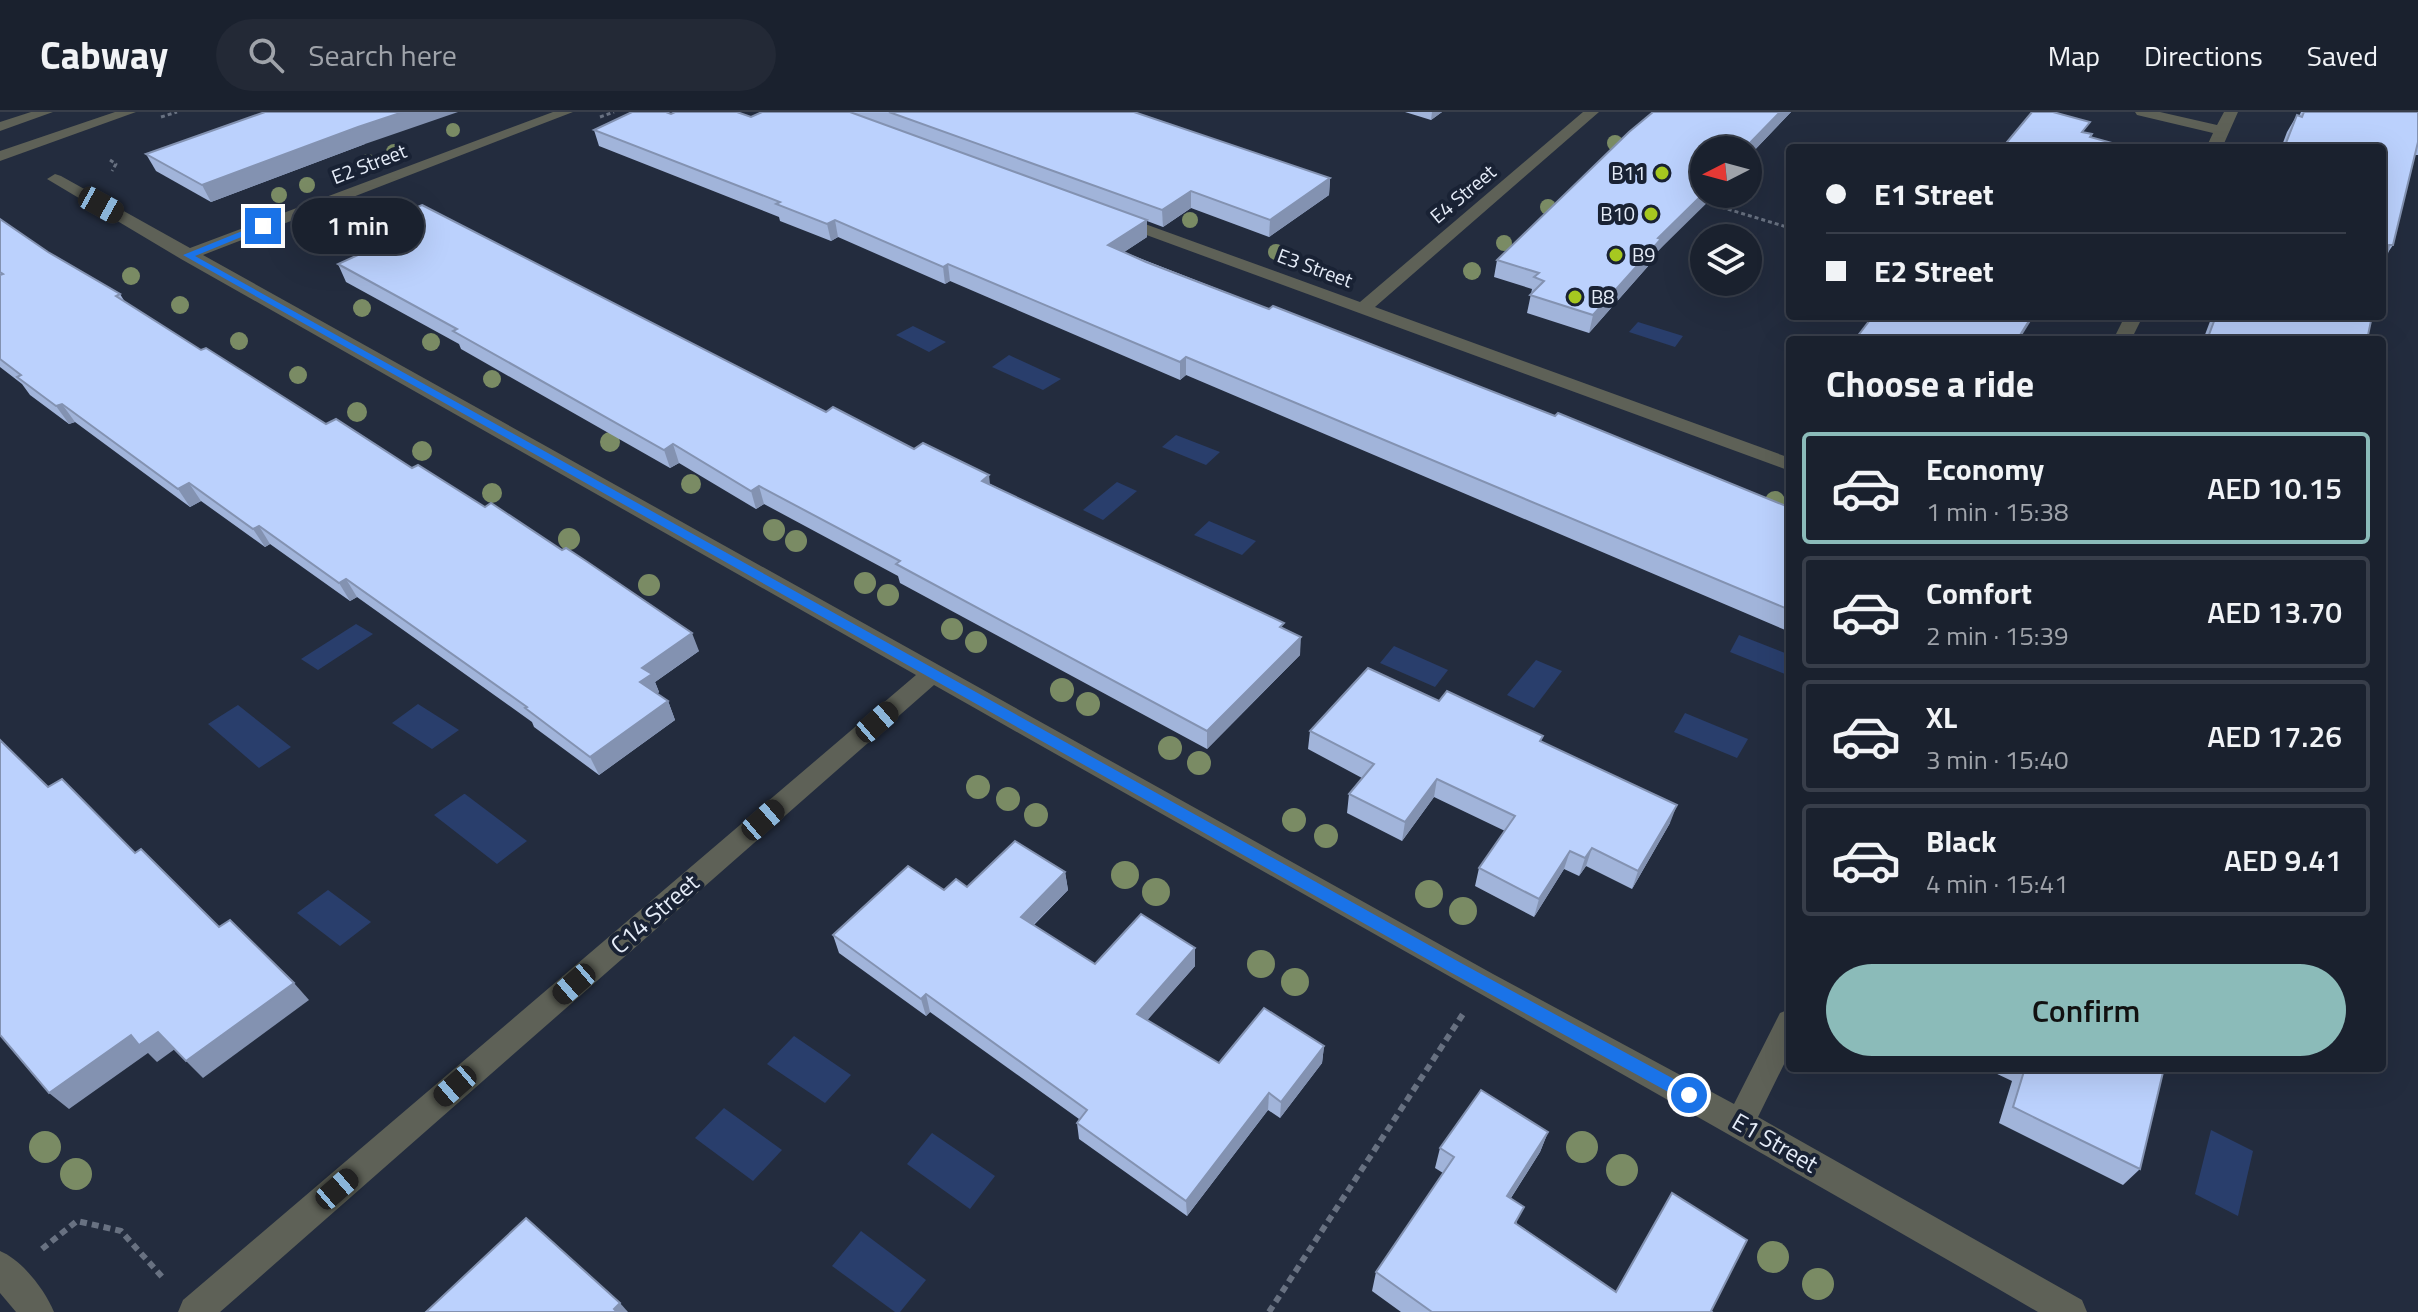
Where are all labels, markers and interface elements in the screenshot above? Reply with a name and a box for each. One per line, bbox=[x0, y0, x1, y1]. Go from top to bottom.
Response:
search box bbox=[216, 19, 776, 91]
text: Cabway bbox=[40, 26, 168, 84]
text: Search here bbox=[308, 32, 457, 78]
icon: search bbox=[244, 33, 288, 77]
text: Map bbox=[2048, 34, 2100, 77]
text: Directions bbox=[2144, 34, 2263, 77]
text: Saved bbox=[2307, 34, 2378, 77]
street label: E2 Street bbox=[327, 135, 411, 192]
north arrow bbox=[1690, 136, 1762, 208]
map controls bbox=[1690, 136, 1762, 296]
street label: E4 Street bbox=[1423, 157, 1503, 231]
place label: B11 bbox=[1611, 157, 1646, 188]
marker: B11 bbox=[1653, 164, 1671, 182]
text: E1 Street bbox=[1874, 171, 1994, 217]
car bbox=[74, 183, 128, 227]
callout: 1 min bbox=[291, 198, 423, 254]
place label: B10 bbox=[1600, 198, 1635, 229]
marker: B10 bbox=[1642, 205, 1660, 223]
text: 1 min bbox=[327, 206, 389, 245]
route end bbox=[245, 208, 281, 244]
button: layers bbox=[1690, 224, 1762, 296]
place label: B9 bbox=[1632, 239, 1656, 270]
street label: E3 Street bbox=[1273, 240, 1357, 295]
marker: B9 bbox=[1607, 246, 1625, 264]
text: E2 Street bbox=[1874, 248, 1994, 294]
place label: B8 bbox=[1591, 281, 1615, 312]
marker: B8 bbox=[1566, 288, 1584, 306]
text: Choose a ride bbox=[1826, 356, 2034, 411]
text: Economy bbox=[1926, 446, 2044, 492]
icon: car bbox=[1830, 452, 1902, 524]
text: AED 10.15 bbox=[2207, 465, 2342, 511]
text: 1 min · 15:38 bbox=[1926, 492, 2069, 531]
text: Comfort bbox=[1926, 570, 2032, 616]
icon: car bbox=[1830, 576, 1902, 648]
text: AED 13.70 bbox=[2207, 589, 2342, 635]
text: 2 min · 15:39 bbox=[1926, 616, 2069, 655]
text: XL bbox=[1926, 694, 1957, 740]
car bbox=[851, 697, 903, 747]
icon: car bbox=[1830, 700, 1902, 772]
text: AED 17.26 bbox=[2207, 713, 2342, 759]
text: 3 min · 15:40 bbox=[1926, 740, 2069, 779]
car bbox=[737, 795, 789, 845]
text: Black bbox=[1926, 818, 1997, 864]
icon: car bbox=[1830, 824, 1902, 896]
text: AED 9.41 bbox=[2224, 837, 2342, 883]
street label: C14 Street bbox=[602, 864, 707, 962]
text: 4 min · 15:41 bbox=[1926, 864, 2069, 903]
car bbox=[548, 959, 600, 1009]
button: Confirm bbox=[1826, 964, 2346, 1056]
car bbox=[429, 1061, 481, 1111]
route start bbox=[1671, 1077, 1707, 1113]
street label: E1 Street bbox=[1726, 1103, 1826, 1181]
car bbox=[311, 1164, 363, 1214]

